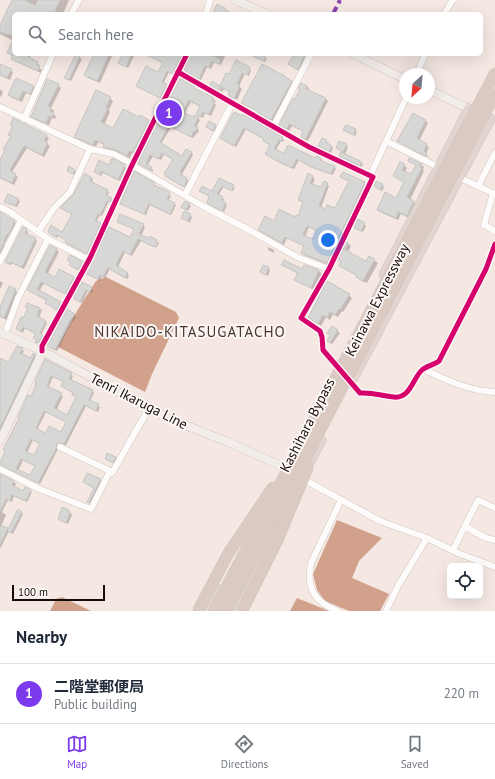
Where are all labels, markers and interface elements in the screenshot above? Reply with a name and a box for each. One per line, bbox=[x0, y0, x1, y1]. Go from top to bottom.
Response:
search box bbox=[12, 12, 483, 56]
icon: search bbox=[26, 23, 48, 45]
text: Search here bbox=[58, 25, 134, 44]
north arrow bbox=[399, 68, 435, 104]
pin: 1 bbox=[156, 98, 182, 128]
your location bbox=[318, 230, 338, 250]
street label: Keinawa Expressway bbox=[341, 240, 413, 359]
district label: NIKAIDO-KITASUGATACHO bbox=[94, 322, 286, 341]
street label: Tenri Ikaruga Line bbox=[87, 369, 191, 433]
street label: Kashihara Bypass bbox=[275, 375, 339, 475]
map controls bbox=[447, 563, 483, 599]
button: locate bbox=[447, 563, 483, 599]
scale bar bbox=[12, 583, 105, 602]
text: 100 m bbox=[18, 585, 48, 599]
text: Nearby bbox=[16, 626, 67, 648]
text: 二階堂郵便局 bbox=[54, 677, 144, 696]
text: 1 bbox=[25, 685, 33, 702]
text: 220 m bbox=[444, 685, 479, 702]
text: Public building bbox=[54, 696, 137, 713]
tab: Map bbox=[66, 733, 88, 771]
tab: Directions bbox=[221, 733, 268, 771]
tab: Saved bbox=[401, 733, 429, 771]

